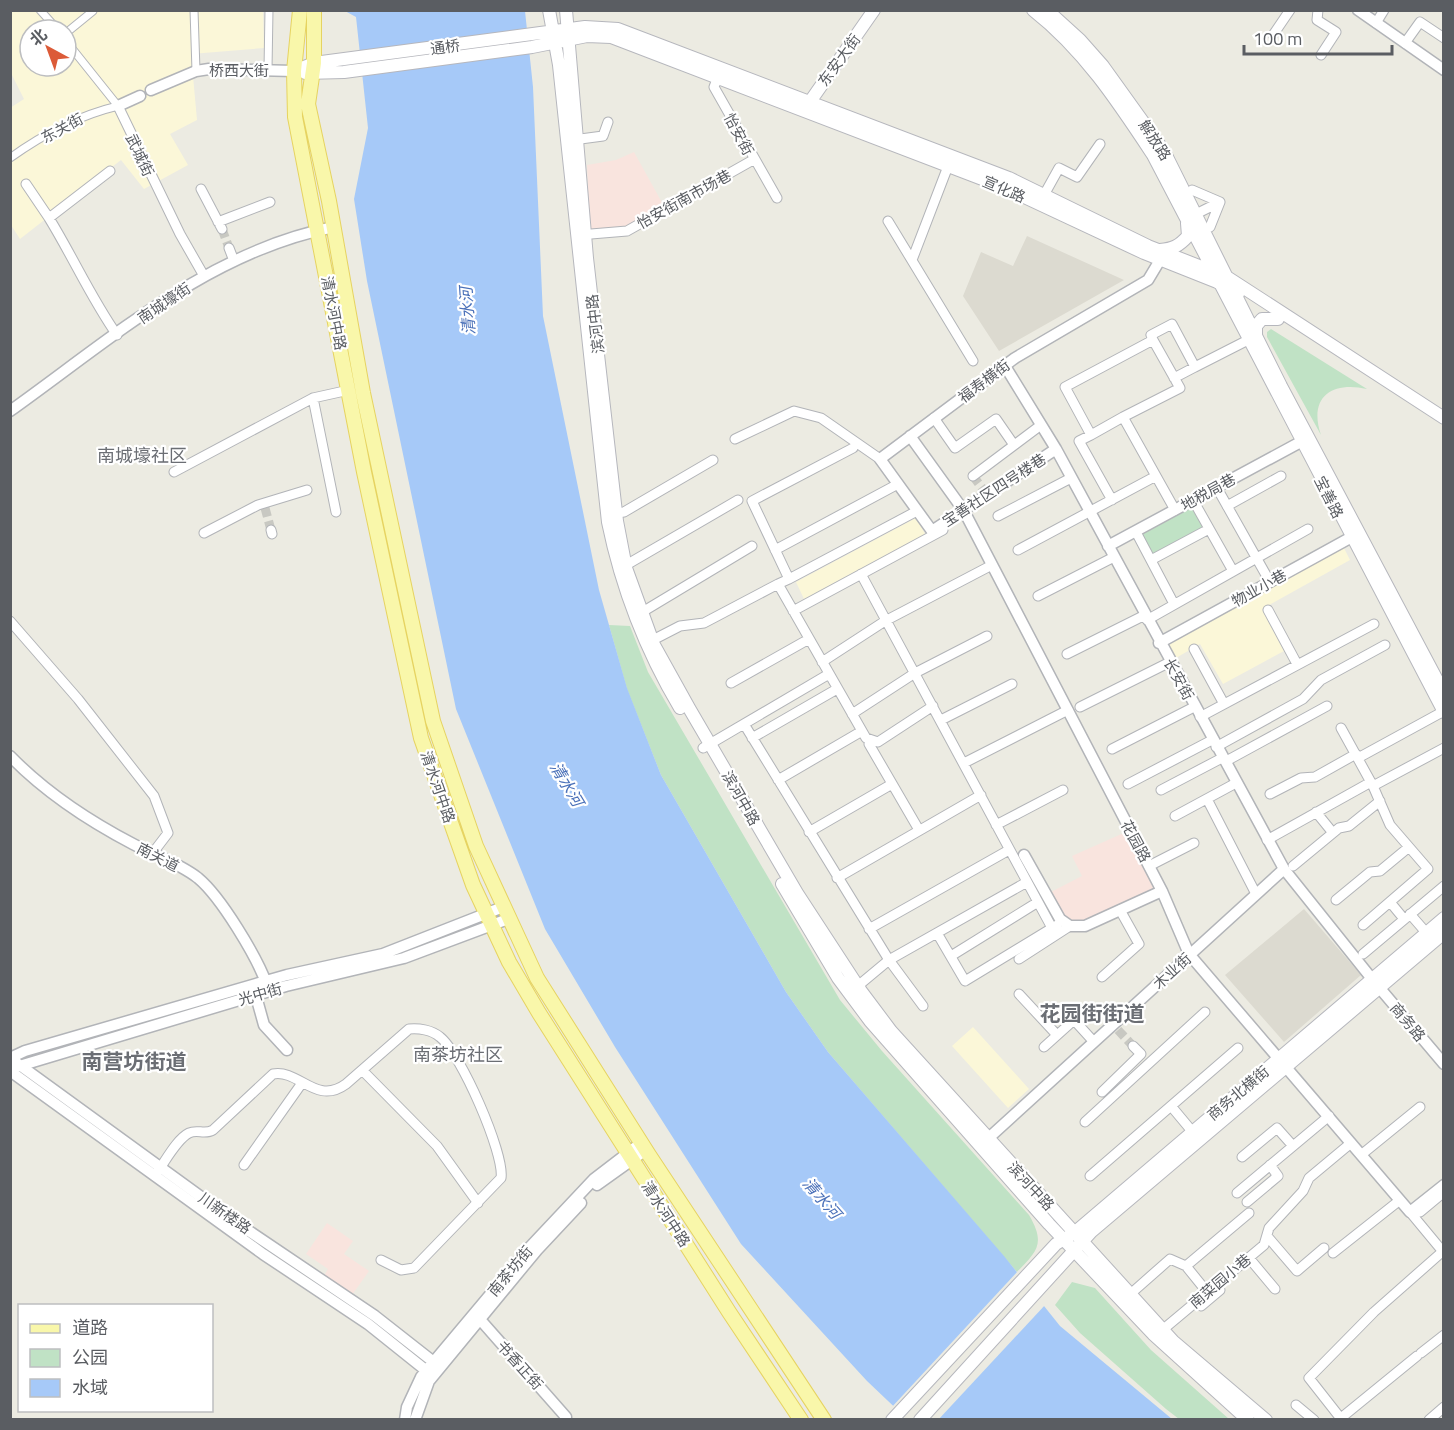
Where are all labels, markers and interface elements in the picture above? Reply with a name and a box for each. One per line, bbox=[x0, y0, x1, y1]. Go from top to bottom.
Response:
north arrow bbox=[18, 18, 78, 78]
scale bar bbox=[1244, 18, 1392, 56]
text: 北 bbox=[24, 22, 52, 51]
text: 100 m bbox=[1253, 25, 1302, 52]
street label: 东安大街 bbox=[812, 29, 866, 91]
street label: 通桥 bbox=[429, 34, 461, 60]
street label: 桥西大街 bbox=[209, 59, 269, 82]
street label: 东关街 bbox=[37, 107, 87, 149]
street label: 怡安街 bbox=[718, 109, 760, 159]
street label: 解放路 bbox=[1133, 115, 1177, 165]
street label: 武城街 bbox=[120, 130, 160, 180]
street label: 怡安街南市场巷 bbox=[633, 163, 735, 235]
street label: 宣化路 bbox=[979, 170, 1029, 208]
street label: 清水河中路 bbox=[316, 274, 352, 352]
street label: 南城壕街 bbox=[133, 277, 195, 329]
water label: 清水河 bbox=[453, 283, 481, 336]
street label: 滨河中路 bbox=[580, 293, 610, 355]
street label: 福寿横街 bbox=[953, 354, 1015, 408]
district label: 南城壕社区 bbox=[97, 442, 187, 469]
street label: 宝善社区四号楼巷 bbox=[937, 448, 1051, 532]
street label: 地税局巷 bbox=[1176, 467, 1240, 517]
street label: 宝善路 bbox=[1309, 472, 1349, 522]
street label: 物业小巷 bbox=[1227, 563, 1291, 613]
street label: 长安街 bbox=[1158, 654, 1200, 704]
street label: 清水河中路 bbox=[415, 748, 461, 826]
water label: 清水河 bbox=[544, 757, 591, 813]
street label: 滨河中路 bbox=[716, 766, 766, 830]
street label: 花园路 bbox=[1115, 816, 1157, 866]
street label: 南关道 bbox=[133, 837, 183, 877]
street label: 木业街 bbox=[1148, 947, 1196, 995]
street label: 光中街 bbox=[235, 977, 285, 1011]
district label: 花园街街道 bbox=[1040, 997, 1145, 1029]
street label: 商务路 bbox=[1385, 997, 1431, 1047]
district label: 南茶坊社区 bbox=[413, 1041, 503, 1068]
district label: 南营坊街道 bbox=[82, 1045, 187, 1077]
street label: 商务北横街 bbox=[1202, 1060, 1274, 1126]
street label: 滨河中路 bbox=[1002, 1156, 1060, 1216]
water label: 清水河 bbox=[797, 1172, 849, 1226]
street label: 清水河中路 bbox=[636, 1176, 696, 1252]
street label: 川新楼路 bbox=[194, 1186, 256, 1240]
street label: 南茶坊街 bbox=[482, 1241, 538, 1301]
street label: 南菜园小巷 bbox=[1184, 1248, 1256, 1314]
legend bbox=[18, 1304, 213, 1412]
text: 道路 bbox=[72, 1314, 108, 1341]
street label: 书香正街 bbox=[491, 1335, 549, 1395]
text: 公园 bbox=[72, 1344, 108, 1371]
text: 水域 bbox=[72, 1374, 108, 1401]

